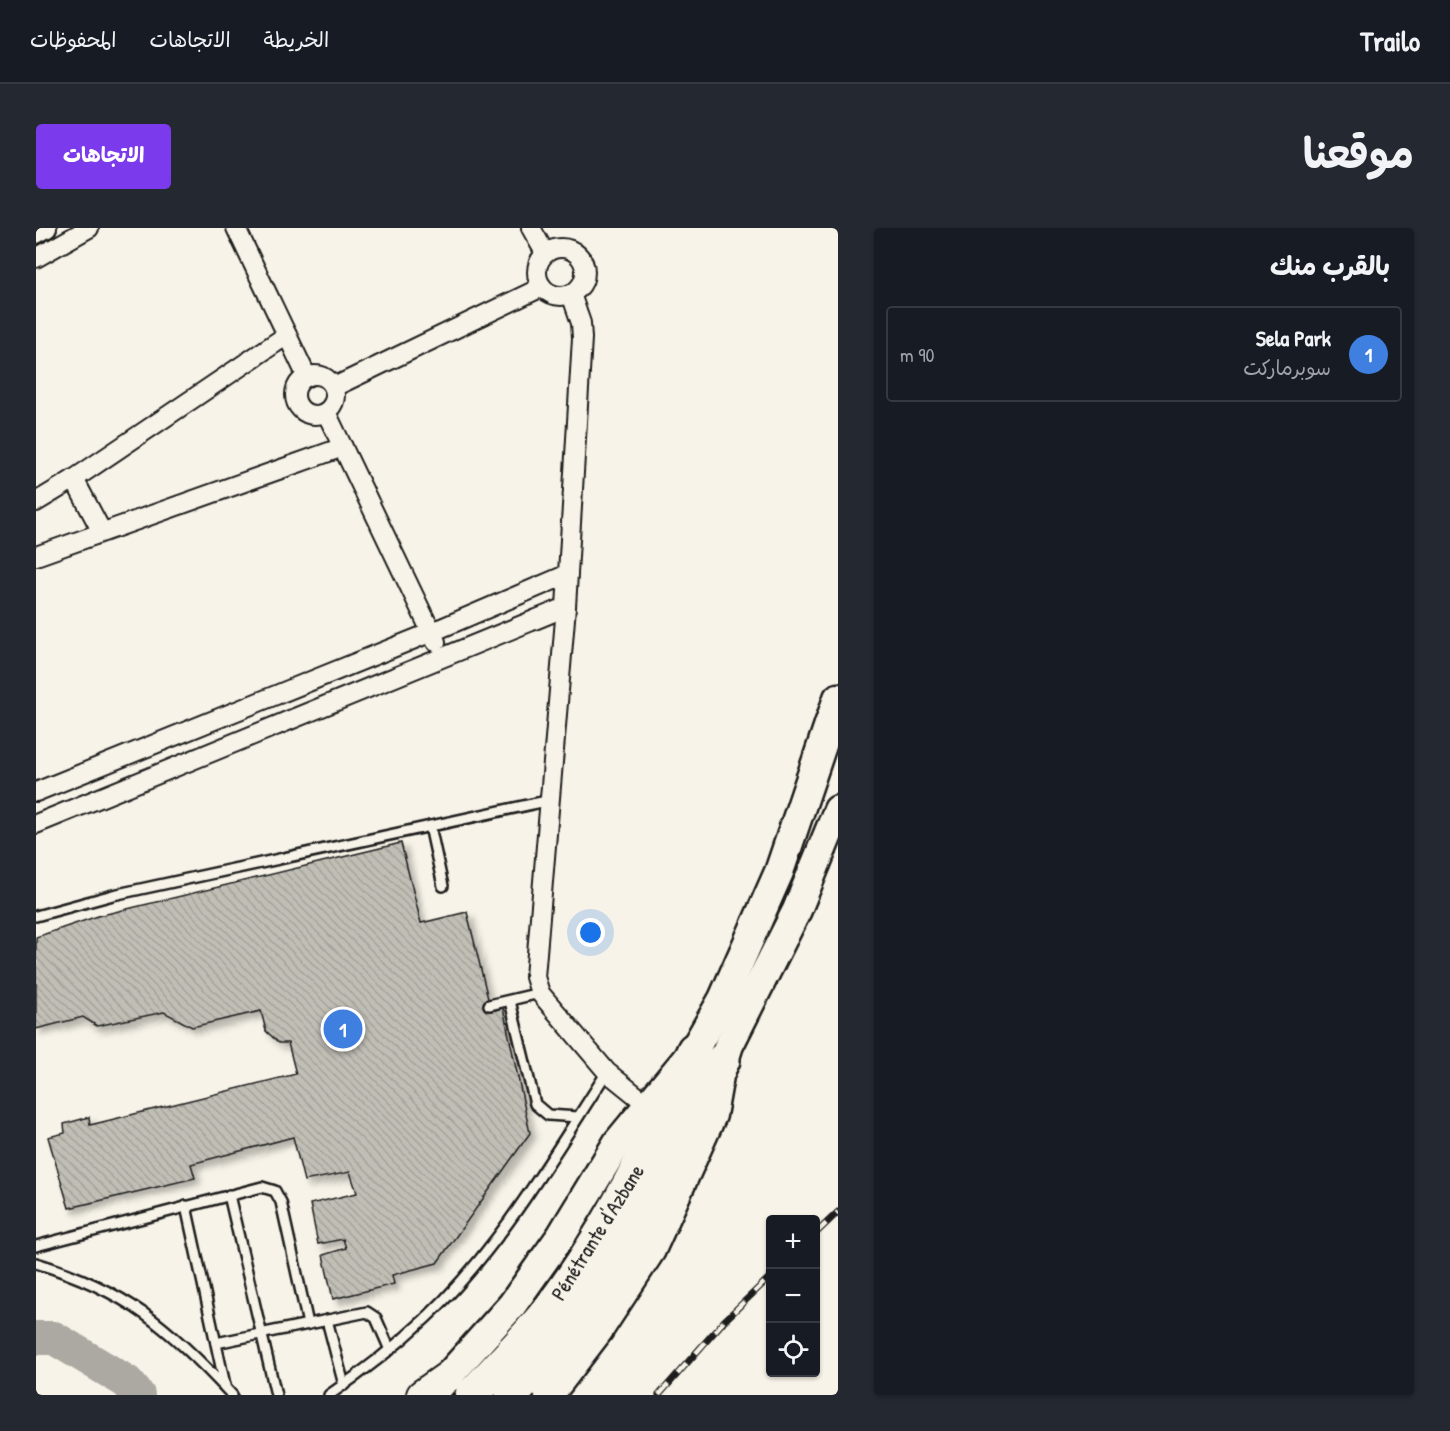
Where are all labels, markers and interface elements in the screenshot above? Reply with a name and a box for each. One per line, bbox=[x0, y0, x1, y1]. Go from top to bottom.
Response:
text: Trailo bbox=[1360, 22, 1420, 60]
text: المحفوظات bbox=[30, 25, 116, 54]
text: الاتجاهات bbox=[149, 25, 231, 54]
text: الخريطة bbox=[264, 25, 329, 54]
button: الاتجاهات bbox=[36, 124, 171, 189]
text: موقعنا bbox=[1303, 124, 1414, 181]
text: بالقرب منك bbox=[1270, 248, 1390, 283]
text: Sela Park bbox=[1256, 323, 1331, 353]
text: 90 m bbox=[900, 341, 935, 368]
text: 1 bbox=[1365, 341, 1372, 368]
text: سوبرماركت bbox=[1243, 354, 1331, 381]
your location bbox=[576, 918, 605, 947]
pin: 1 bbox=[324, 1006, 362, 1052]
street label: Pénétrante d'Azbane bbox=[544, 1158, 650, 1306]
map controls bbox=[766, 1215, 820, 1377]
button: + bbox=[766, 1215, 820, 1269]
button: − bbox=[766, 1269, 820, 1323]
button: locate bbox=[766, 1323, 820, 1377]

